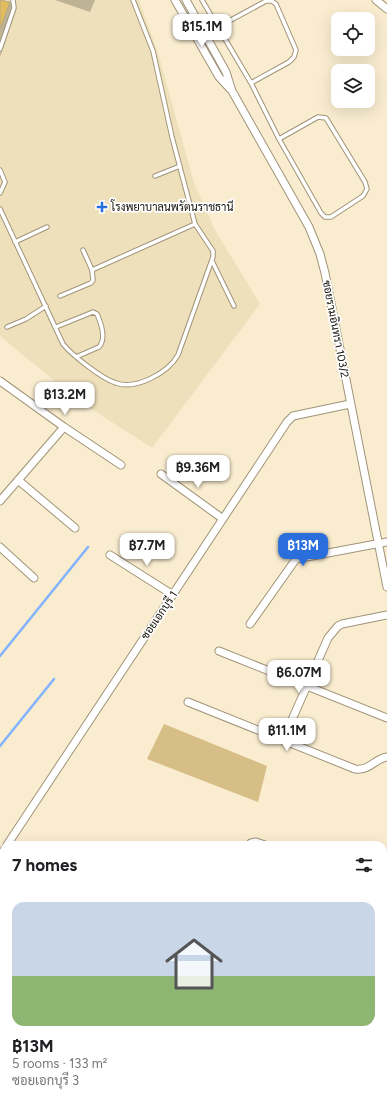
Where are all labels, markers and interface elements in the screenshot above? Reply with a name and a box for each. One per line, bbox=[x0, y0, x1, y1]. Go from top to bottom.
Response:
map controls bbox=[331, 12, 375, 108]
button: locate bbox=[331, 12, 375, 56]
pin: ฿15.1M bbox=[169, 14, 235, 48]
text: ฿15.1M bbox=[182, 19, 222, 34]
button: layers bbox=[331, 64, 375, 108]
place label: โรงพยาบาลนพรัตนราชธานี bbox=[110, 199, 233, 214]
marker: โรงพยาบาลนพรัตนราชธานี bbox=[96, 201, 108, 213]
street label: ซอยรามอินทรา 103/2 bbox=[320, 279, 351, 379]
pin: ฿13.2M bbox=[32, 382, 98, 416]
text: ฿13.2M bbox=[44, 387, 86, 402]
pin: ฿9.36M bbox=[165, 455, 231, 489]
text: ฿9.36M bbox=[176, 460, 220, 475]
pin: ฿7.7M bbox=[119, 533, 175, 567]
pin: ฿13M bbox=[279, 533, 327, 567]
text: ฿7.7M bbox=[129, 538, 165, 553]
text: ฿13M bbox=[287, 538, 319, 553]
street label: ซอยเอกบุรี 1 bbox=[137, 588, 182, 643]
pin: ฿6.07M bbox=[266, 660, 332, 694]
text: ฿6.07M bbox=[276, 665, 322, 680]
pin: ฿11.1M bbox=[254, 718, 320, 752]
text: ฿11.1M bbox=[268, 723, 306, 738]
icon: filters bbox=[353, 854, 375, 876]
text: 7 homes bbox=[12, 855, 77, 875]
icon: home bbox=[158, 928, 230, 1000]
text: ฿13M bbox=[12, 1036, 53, 1056]
text: 5 rooms · 133 m² bbox=[12, 1056, 108, 1071]
text: ซอยเอกบุรี 3 bbox=[12, 1073, 79, 1088]

